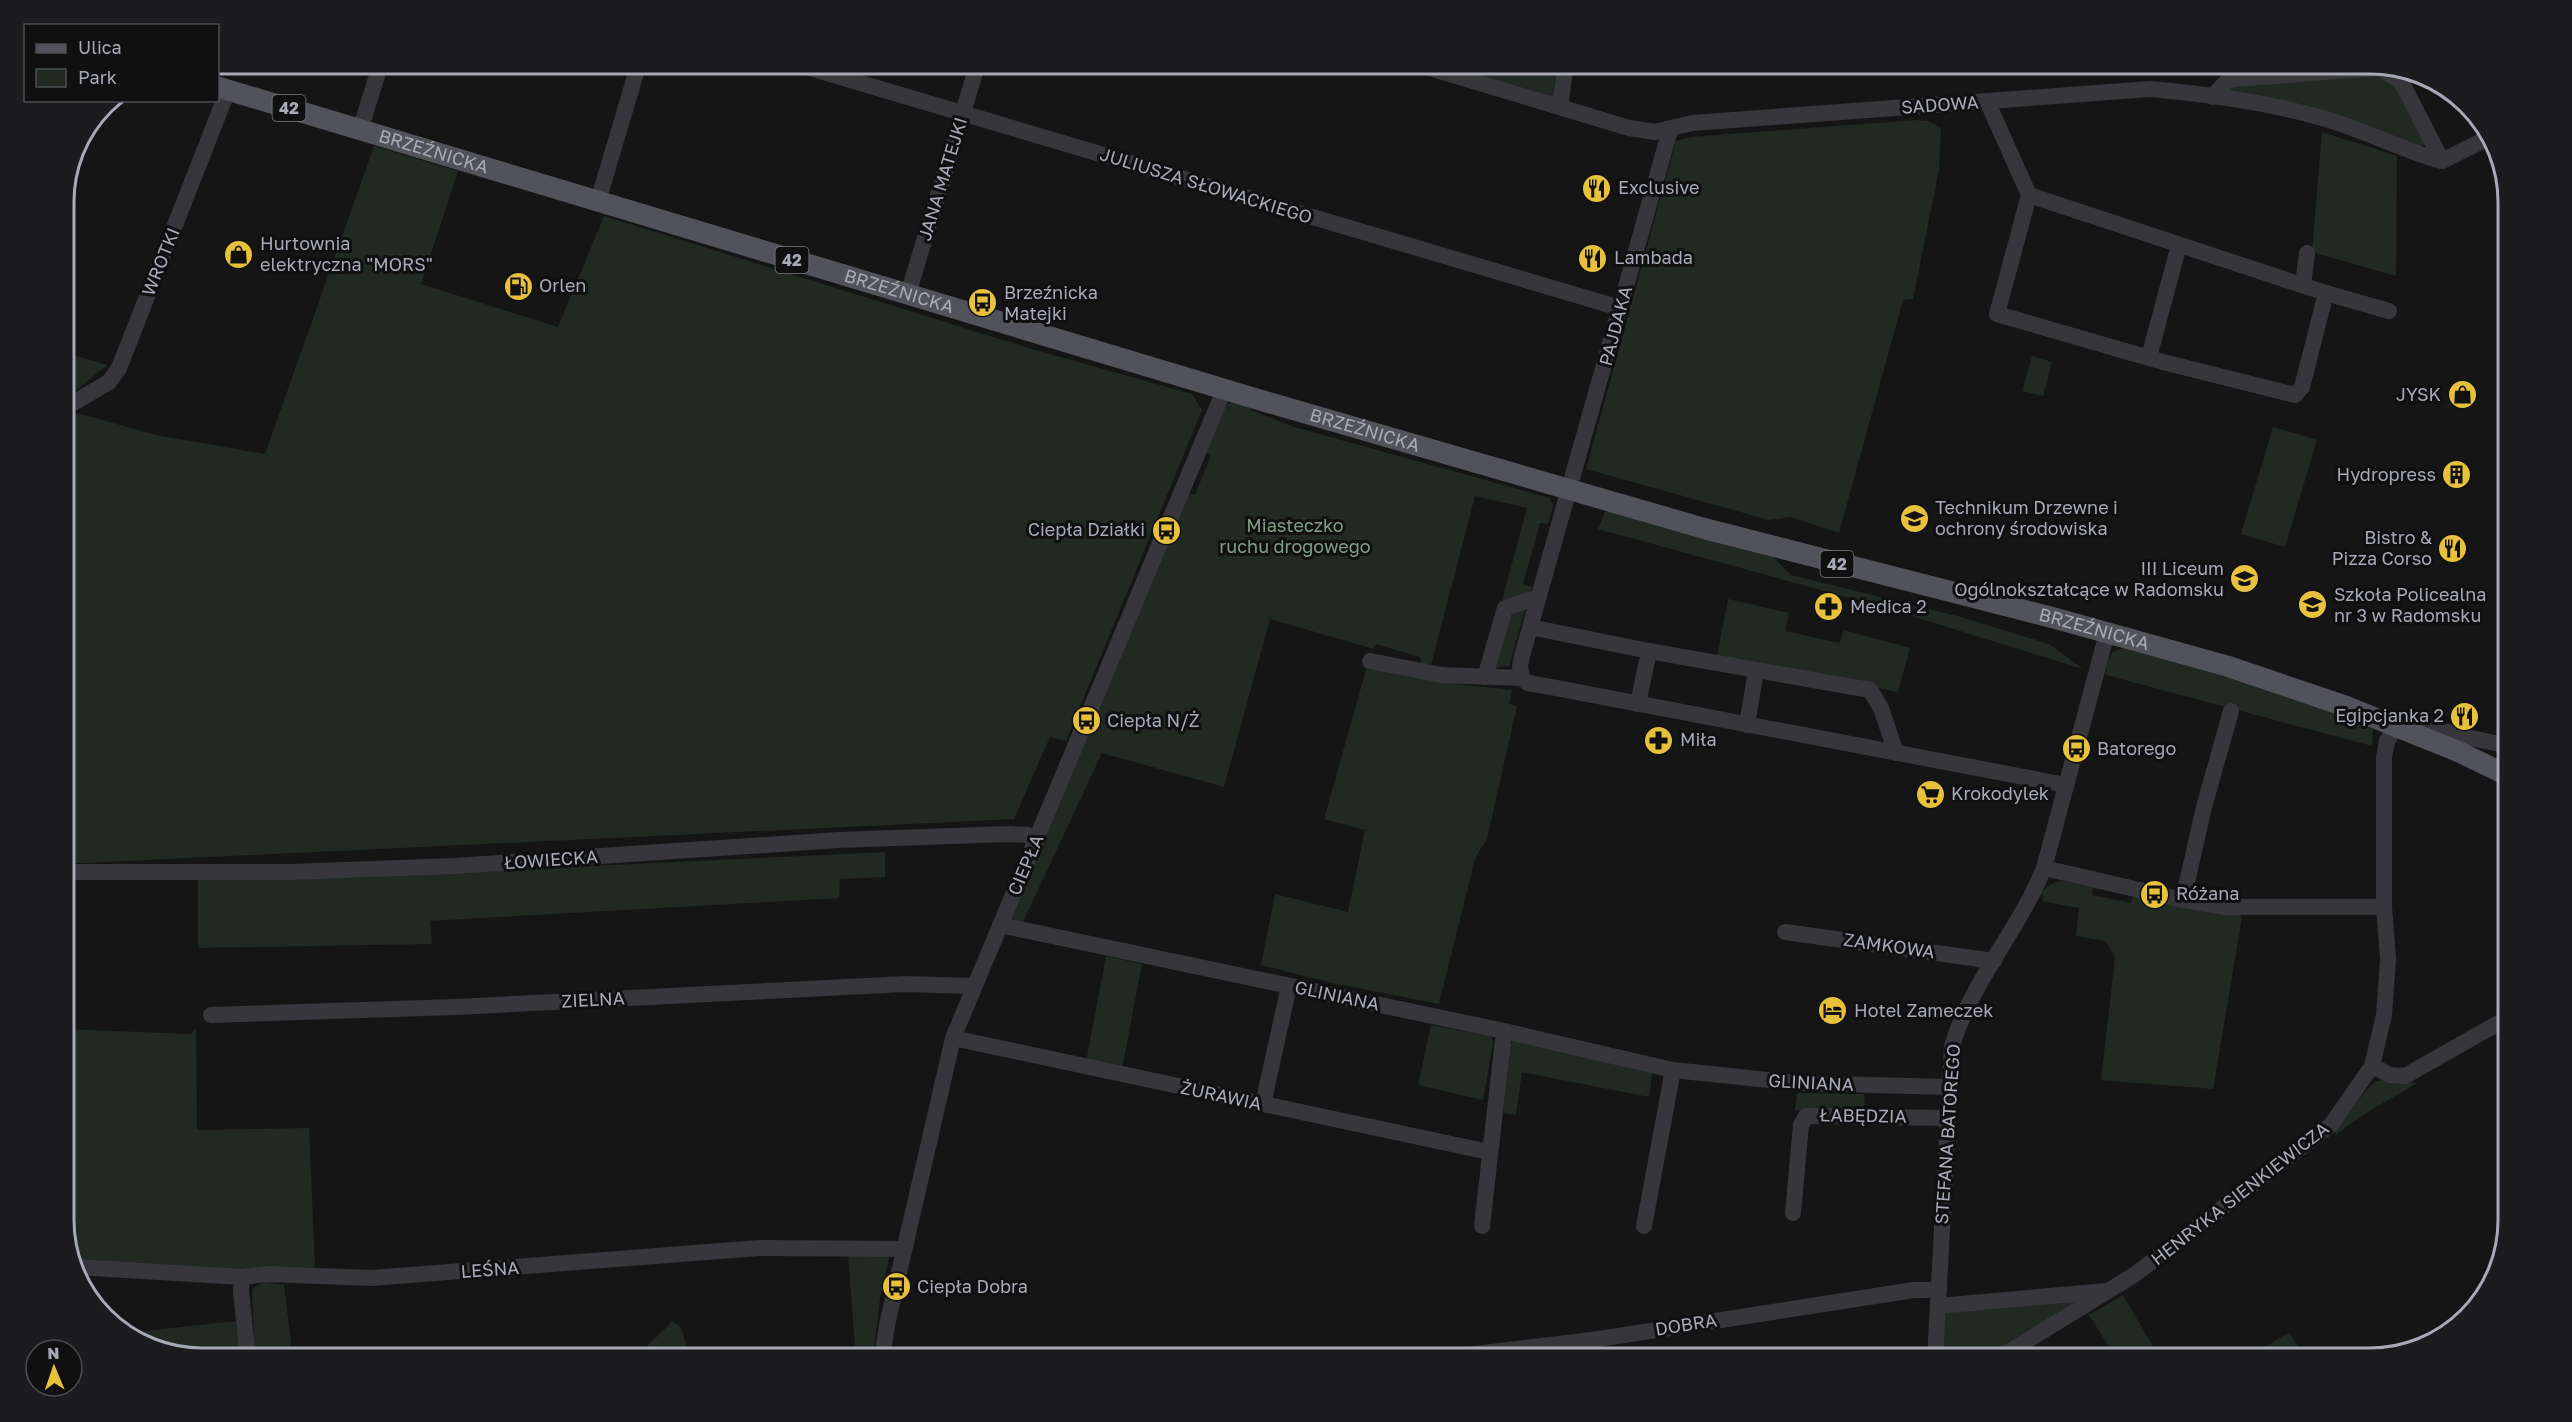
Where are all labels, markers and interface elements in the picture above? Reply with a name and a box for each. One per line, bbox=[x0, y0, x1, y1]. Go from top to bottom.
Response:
legend bbox=[24, 24, 219, 102]
text: Ulica bbox=[78, 36, 122, 58]
text: Park bbox=[78, 66, 117, 88]
street label: SADOWA bbox=[1901, 90, 1979, 118]
road number: 42 bbox=[272, 95, 306, 121]
street label: JANA MATEJKI bbox=[913, 114, 971, 243]
street label: BRZEŹNICKA bbox=[376, 124, 491, 178]
street label: JULIUSZA SŁOWACKIEGO bbox=[1098, 142, 1315, 228]
restaurant icon: Exclusive bbox=[1581, 172, 1613, 204]
place label: Exclusive bbox=[1618, 176, 1700, 198]
street label: WROTKI bbox=[136, 224, 184, 299]
place label: Hurtownia elektryczna "MORS" bbox=[260, 232, 433, 275]
shop icon: Hurtownia elektryczna "MORS" bbox=[223, 238, 255, 270]
restaurant icon: Lambada bbox=[1577, 242, 1609, 274]
place label: Lambada bbox=[1614, 246, 1693, 268]
road number: 42 bbox=[776, 247, 808, 273]
street label: BRZEŹNICKA bbox=[842, 264, 957, 317]
fuel station icon: Orlen bbox=[502, 270, 534, 302]
place label: Orlen bbox=[539, 274, 586, 296]
place label: Brzeźnicka Matejki bbox=[1004, 281, 1098, 324]
street label: PAJDAKA bbox=[1594, 283, 1636, 368]
bus stop icon: Brzeźnicka Matejki bbox=[967, 287, 999, 319]
shop icon: JYSK bbox=[2446, 379, 2478, 411]
place label: JYSK bbox=[2396, 383, 2441, 405]
street label: BRZEŹNICKA bbox=[1307, 403, 1422, 456]
building icon: Hydropress bbox=[2441, 459, 2473, 491]
place label: Hydropress bbox=[2336, 463, 2436, 485]
place label: Technikum Drzewne i ochrony środowiska bbox=[1935, 496, 2118, 539]
school or university icon: Technikum Drzewne i ochrony środowiska bbox=[1898, 502, 1930, 534]
bus stop icon: Ciepła Działki bbox=[1150, 514, 1182, 546]
park label: Miasteczko ruchu drogowego bbox=[1219, 514, 1371, 557]
place label: Ciepła Działki bbox=[1028, 518, 1145, 540]
place label: Bistro & Pizza Corso bbox=[2332, 526, 2432, 569]
restaurant icon: Bistro & Pizza Corso bbox=[2437, 532, 2469, 564]
road number: 42 bbox=[1820, 551, 1854, 577]
place label: III Liceum Ogólnokształcące w Radomsku bbox=[1954, 557, 2224, 600]
school or university icon: III Liceum Ogólnokształcące w Radomsku bbox=[2229, 563, 2261, 595]
place label: Szkoła Policealna nr 3 w Radomsku bbox=[2334, 583, 2487, 626]
school or university icon: Szkoła Policealna nr 3 w Radomsku bbox=[2297, 589, 2329, 621]
pharmacy icon: Medica 2 bbox=[1813, 591, 1845, 623]
place label: Medica 2 bbox=[1850, 595, 1927, 617]
street label: BRZEŹNICKA bbox=[2037, 603, 2152, 654]
restaurant icon: Egipcjanka 2 bbox=[2449, 700, 2481, 732]
place label: Egipcjanka 2 bbox=[2335, 704, 2444, 726]
bus stop icon: Ciepła N/Ż bbox=[1070, 705, 1102, 737]
place label: Ciepła N/Ż bbox=[1107, 709, 1200, 731]
pharmacy icon: Miła bbox=[1643, 724, 1675, 756]
place label: Miła bbox=[1680, 728, 1717, 750]
bus stop icon: Batorego bbox=[2060, 733, 2092, 765]
place label: Batorego bbox=[2097, 737, 2176, 759]
supermarket icon: Krokodylek bbox=[1914, 778, 1946, 810]
place label: Krokodylek bbox=[1951, 782, 2049, 804]
street label: CIEPŁA bbox=[1002, 831, 1048, 898]
street label: ŁOWIECKA bbox=[503, 845, 599, 873]
bus stop icon: Różana bbox=[2139, 878, 2171, 910]
place label: Różana bbox=[2176, 882, 2239, 904]
street label: ZAMKOWA bbox=[1842, 928, 1936, 962]
street label: GLINIANA bbox=[1293, 975, 1381, 1015]
street label: ZIELNA bbox=[561, 986, 625, 1012]
hotel icon: Hotel Zameczek bbox=[1817, 995, 1849, 1027]
place label: Hotel Zameczek bbox=[1854, 999, 1993, 1021]
street label: STEFANA BATOREGO bbox=[1930, 1043, 1964, 1225]
street label: GLINIANA bbox=[1768, 1069, 1854, 1095]
street label: ŻURAWIA bbox=[1179, 1076, 1264, 1114]
street label: ŁABĘDZIA bbox=[1819, 1103, 1907, 1127]
street label: HENRYKA SIENKIEWICZA bbox=[2146, 1117, 2333, 1269]
street label: LEŚNA bbox=[460, 1256, 520, 1282]
bus stop icon: Ciepła Dobra bbox=[880, 1271, 912, 1303]
place label: Ciepła Dobra bbox=[917, 1275, 1028, 1297]
street label: DOBRA bbox=[1653, 1308, 1718, 1340]
north arrow bbox=[24, 1338, 84, 1398]
text: N bbox=[47, 1343, 60, 1363]

